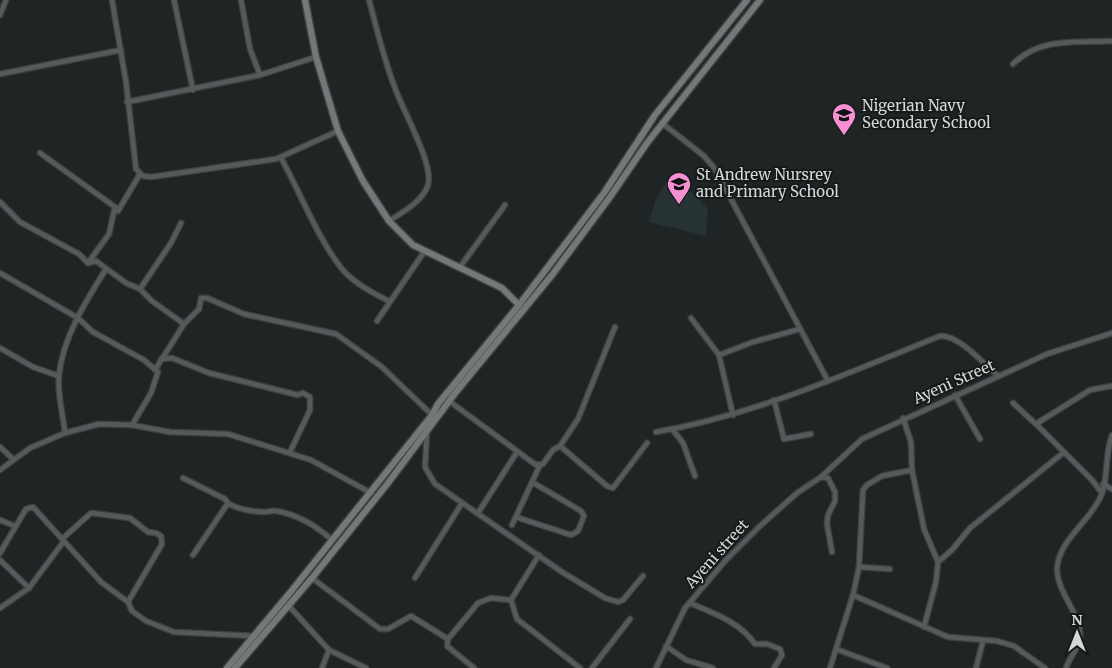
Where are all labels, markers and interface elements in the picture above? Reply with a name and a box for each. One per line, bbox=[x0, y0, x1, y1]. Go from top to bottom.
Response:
place label: Nigerian Navy Secondary School bbox=[862, 96, 991, 132]
school or university icon: Nigerian Navy Secondary School bbox=[831, 102, 857, 136]
place label: St Andrew Nursrey and Primary School bbox=[696, 165, 839, 201]
school or university icon: St Andrew Nursrey and Primary School bbox=[666, 171, 692, 205]
street label: Ayeni Street bbox=[909, 355, 998, 408]
street label: Ayeni street bbox=[680, 515, 752, 593]
north arrow bbox=[1052, 608, 1102, 658]
text: N bbox=[1071, 611, 1083, 629]

